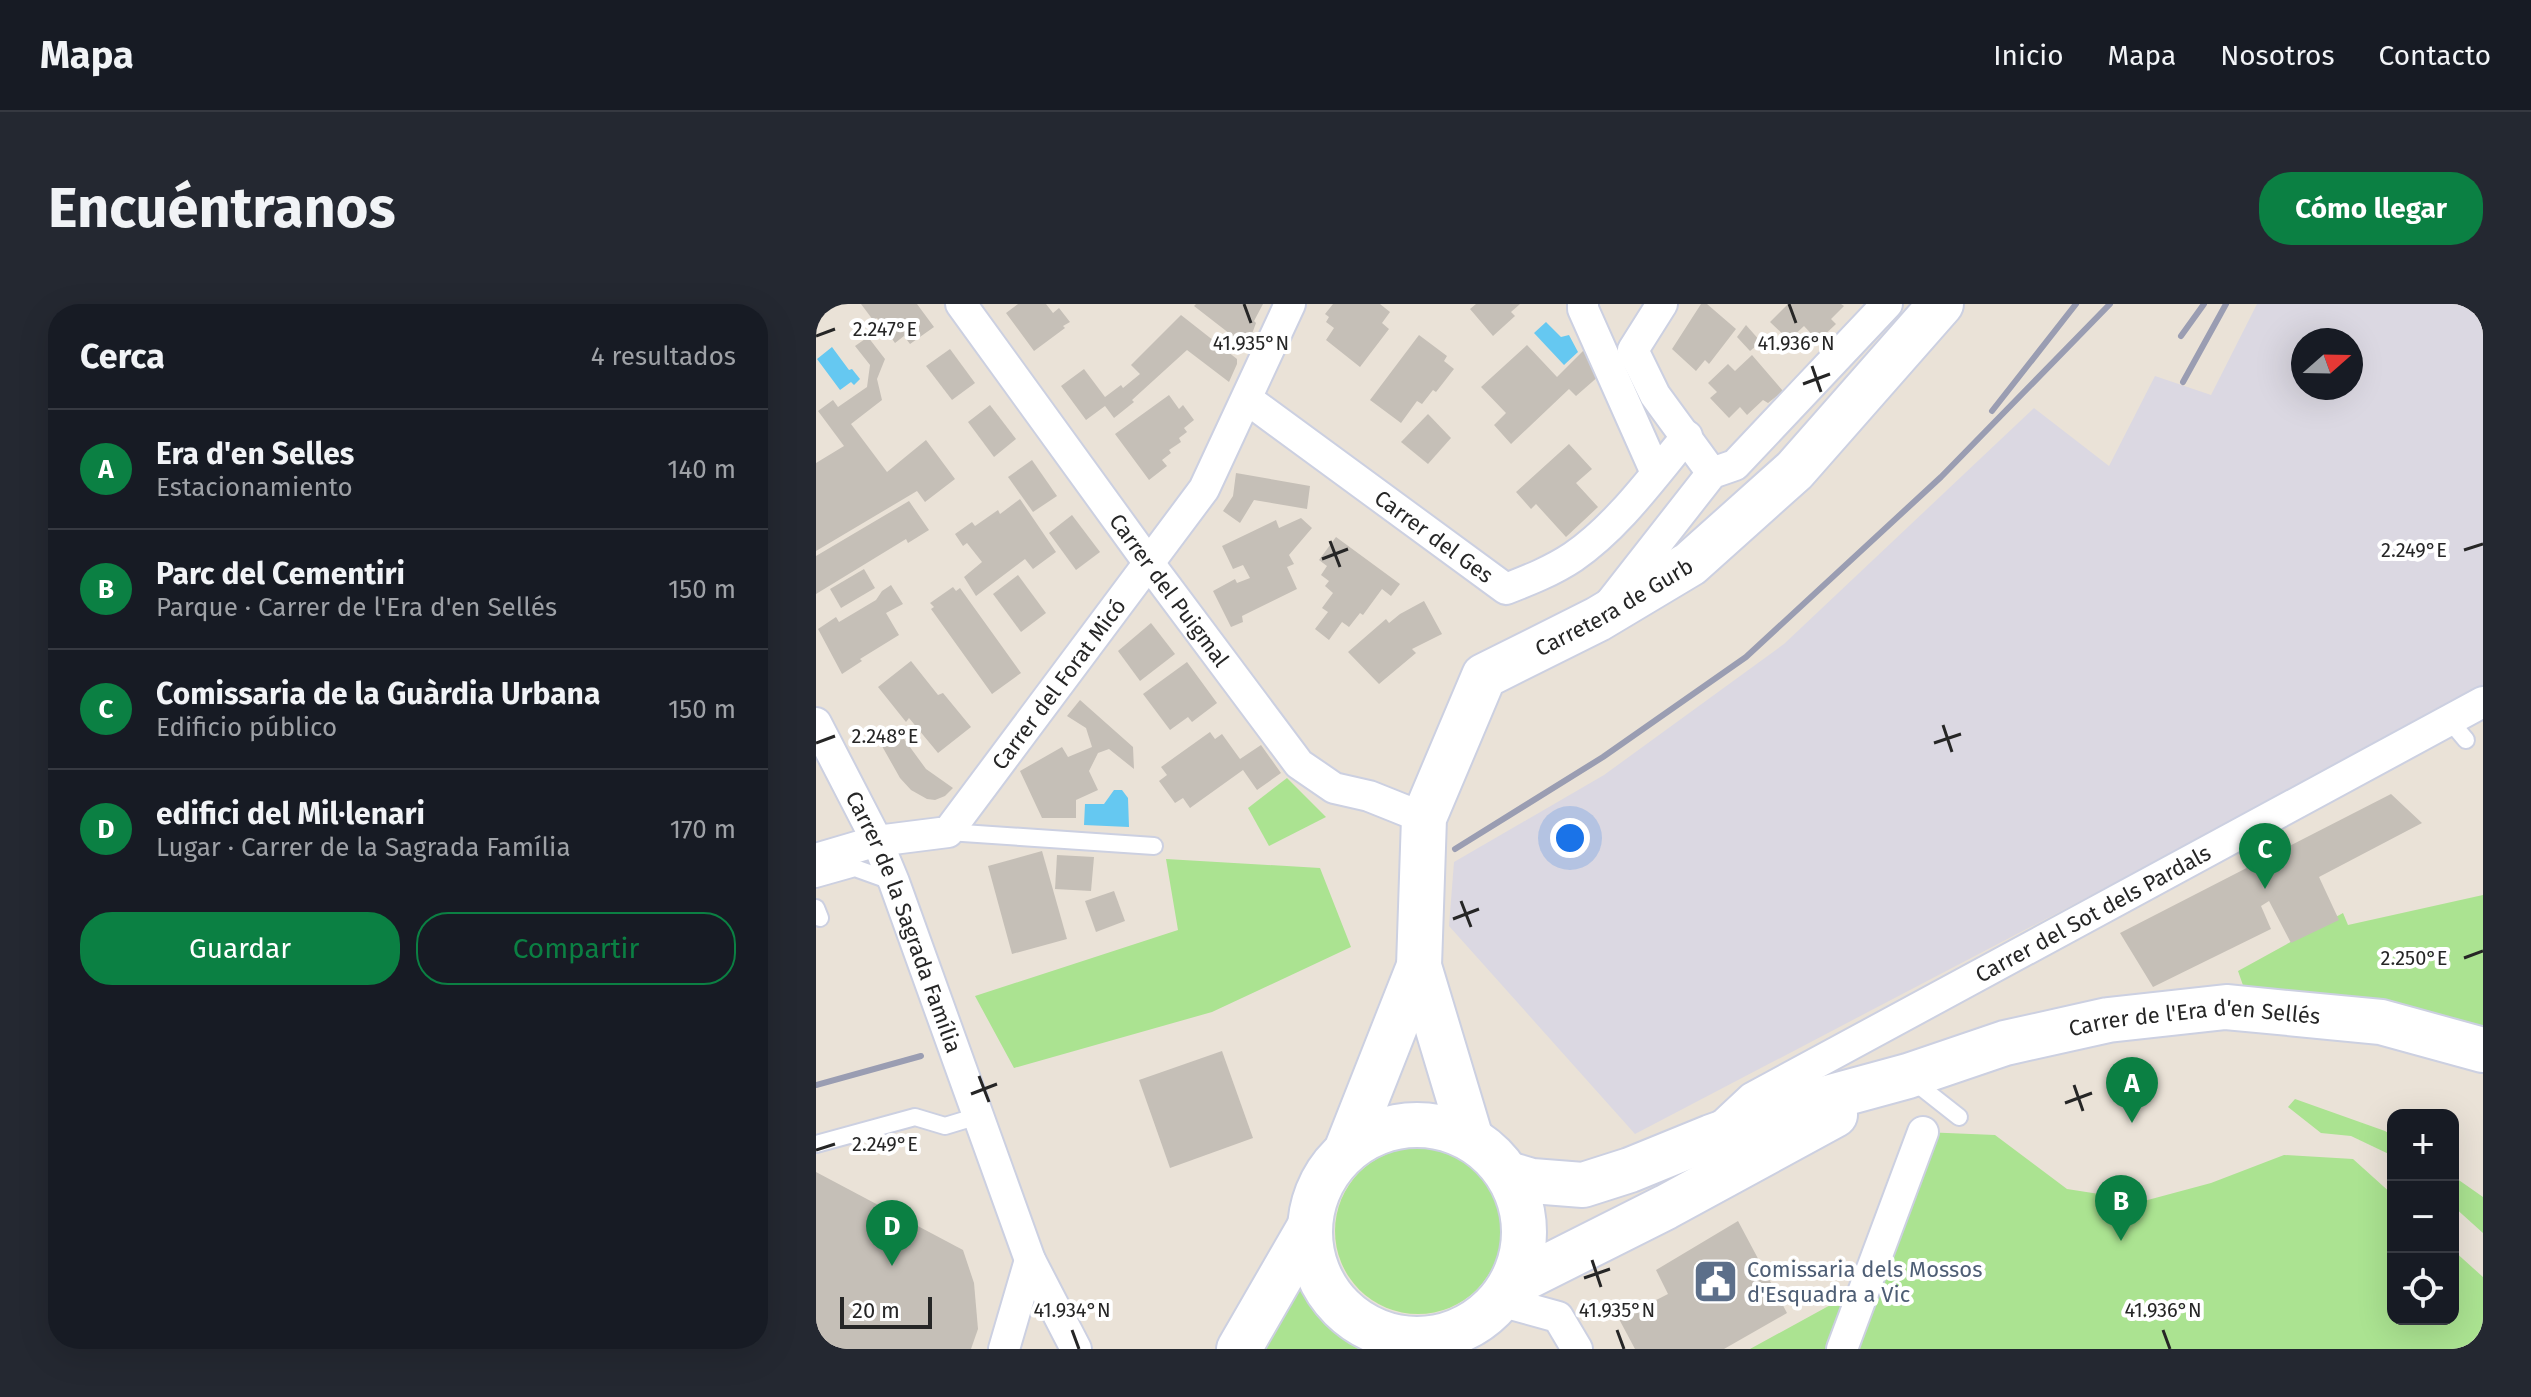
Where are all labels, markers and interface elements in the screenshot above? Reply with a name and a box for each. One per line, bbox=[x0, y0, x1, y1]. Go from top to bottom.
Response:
text: Mapa bbox=[40, 32, 134, 78]
text: Inicio bbox=[1993, 39, 2064, 72]
text: Mapa bbox=[2108, 39, 2176, 72]
text: Nosotros bbox=[2220, 39, 2335, 72]
text: Contacto bbox=[2379, 39, 2491, 72]
button: Cómo llegar bbox=[2259, 172, 2483, 245]
text: Encuéntranos bbox=[48, 175, 396, 242]
text: 2.247°E bbox=[853, 317, 917, 341]
north arrow bbox=[2291, 328, 2363, 400]
text: 41.935°N bbox=[1213, 331, 1289, 355]
text: 41.936°N bbox=[1757, 331, 1835, 355]
text: Cerca bbox=[80, 336, 165, 377]
text: 4 resultados bbox=[591, 341, 736, 372]
text: Era d'en Selles bbox=[156, 436, 354, 472]
text: A bbox=[98, 454, 114, 485]
text: 140 m bbox=[667, 454, 736, 485]
text: Estacionamiento bbox=[156, 472, 353, 503]
street label: Carrer del Ges bbox=[1369, 484, 1498, 589]
street label: Carrer del Puigmal bbox=[1103, 509, 1235, 672]
text: 2.249°E bbox=[2381, 538, 2447, 562]
street label: Carretera de Gurb bbox=[1531, 552, 1698, 662]
text: Parc del Cementiri bbox=[156, 556, 405, 592]
text: B bbox=[98, 574, 114, 605]
text: 150 m bbox=[668, 574, 736, 605]
text: Parque · Carrer de l'Era d'en Sellés bbox=[156, 592, 557, 623]
street label: Carrer del Forat Micó bbox=[986, 593, 1132, 775]
text: Comissaria de la Guàrdia Urbana bbox=[156, 676, 600, 712]
text: C bbox=[99, 694, 113, 725]
text: 150 m bbox=[668, 694, 736, 725]
text: Edificio público bbox=[156, 712, 337, 743]
text: 2.248°E bbox=[852, 724, 918, 748]
street label: Carrer de la Sagrada Família bbox=[840, 787, 967, 1056]
text: edifici del Mil·lenari bbox=[156, 796, 425, 832]
text: D bbox=[98, 814, 114, 845]
text: 170 m bbox=[670, 814, 736, 845]
your location bbox=[1550, 818, 1590, 858]
pin: C bbox=[2239, 823, 2291, 889]
text: Lugar · Carrer de la Sagrada Família bbox=[156, 832, 571, 863]
street label: Carrer del Sot dels Pardals bbox=[1971, 839, 2215, 989]
button: Guardar bbox=[80, 912, 400, 985]
button: Compartir bbox=[416, 912, 736, 985]
text: 2.250°E bbox=[2381, 946, 2447, 970]
street label: Carrer de l'Era d'en Sellés bbox=[2066, 994, 2321, 1042]
pin: A bbox=[2106, 1057, 2158, 1123]
map controls bbox=[2387, 1109, 2459, 1325]
button: + bbox=[2387, 1109, 2459, 1181]
text: 2.249°E bbox=[852, 1132, 918, 1156]
pin: B bbox=[2095, 1175, 2147, 1241]
button: − bbox=[2387, 1181, 2459, 1253]
pin: D bbox=[866, 1200, 918, 1266]
button: locate bbox=[2387, 1253, 2459, 1325]
place label: Comissaria dels Mossos d'Esquadra a Vic bbox=[1747, 1256, 1982, 1308]
public building icon: Comissaria dels Mossos d'Esquadra a Vic bbox=[1692, 1258, 1740, 1306]
scale bar bbox=[840, 1293, 932, 1329]
text: 20 m bbox=[852, 1297, 900, 1324]
text: 41.934°N bbox=[1033, 1298, 1111, 1322]
text: 41.935°N bbox=[1579, 1298, 1655, 1322]
text: 41.936°N bbox=[2124, 1298, 2202, 1322]

